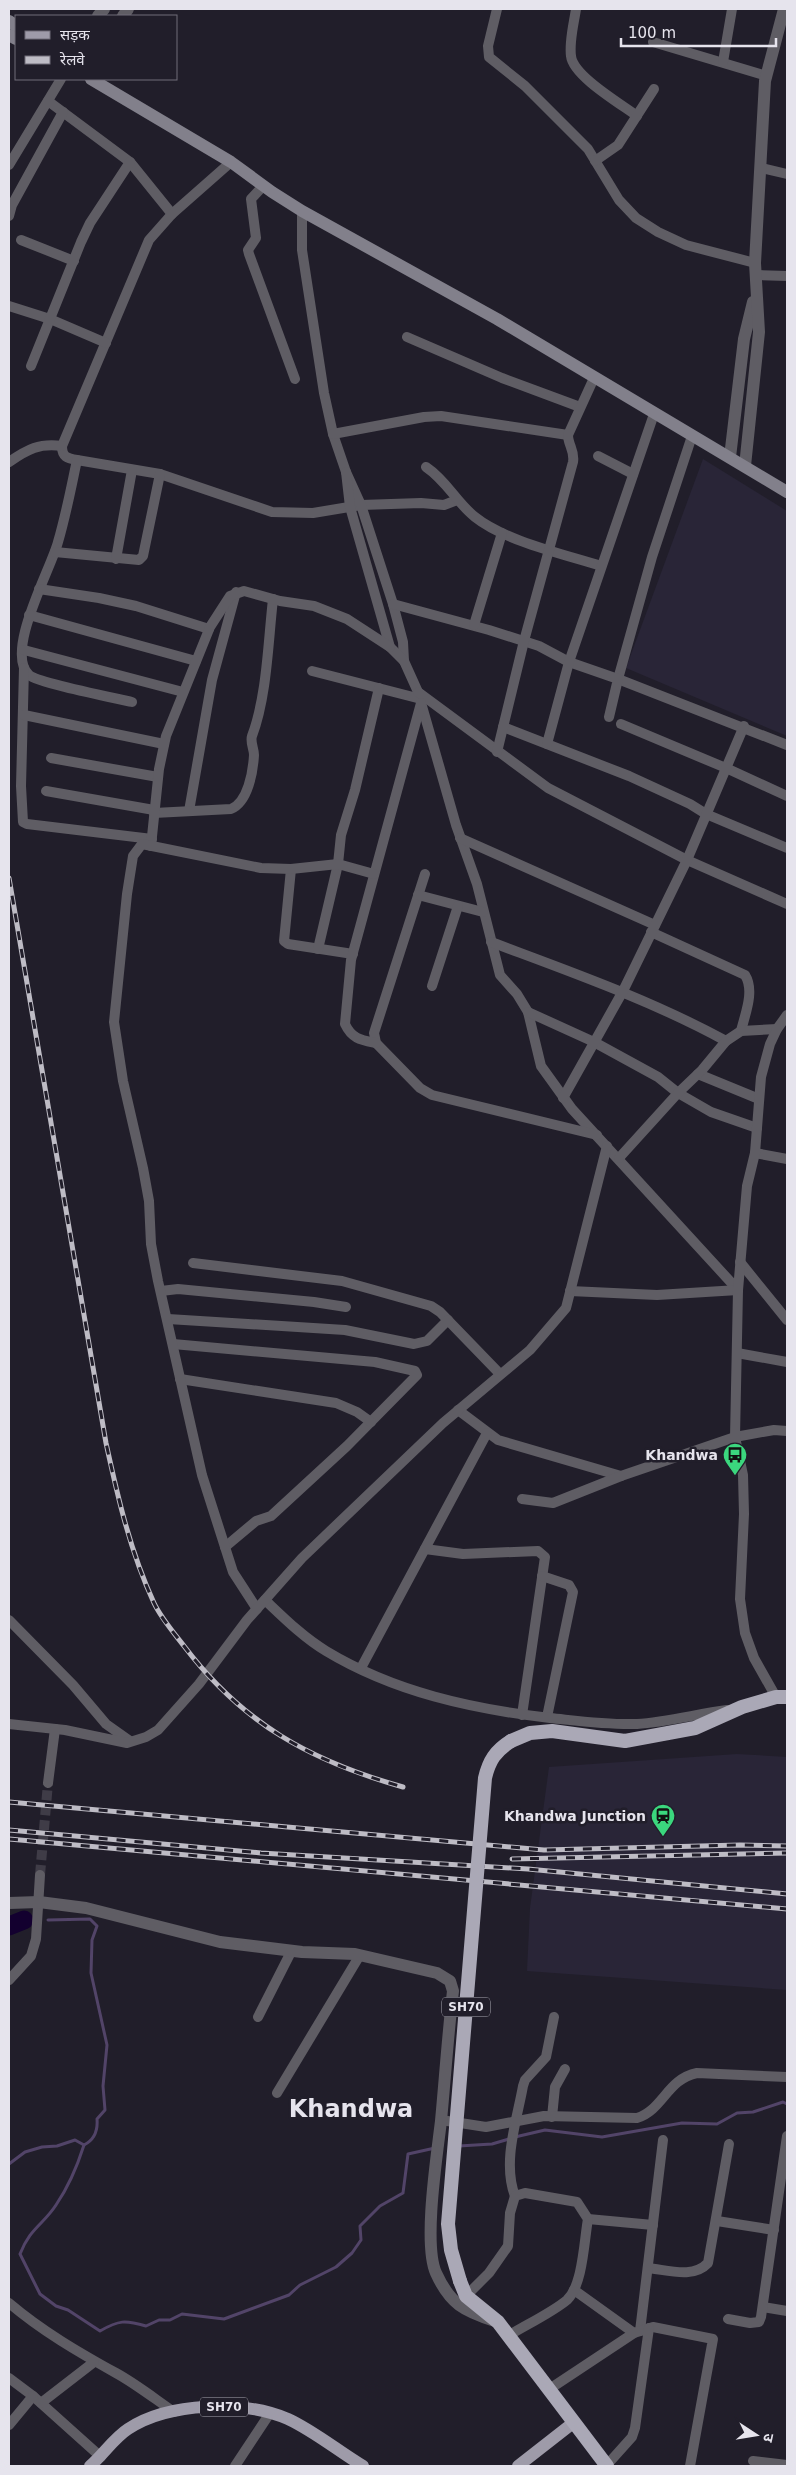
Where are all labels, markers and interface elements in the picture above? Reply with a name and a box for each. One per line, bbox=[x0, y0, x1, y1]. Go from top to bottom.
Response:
legend bbox=[15, 15, 178, 80]
scale bar bbox=[621, 15, 776, 47]
text: 100 m bbox=[628, 24, 676, 42]
text: सड़क bbox=[60, 26, 90, 44]
text: रेलवे bbox=[59, 51, 85, 69]
bus stop icon: Khandwa bbox=[722, 1442, 748, 1476]
place label: Khandwa bbox=[645, 1447, 718, 1463]
station icon: Khandwa Junction bbox=[650, 1803, 676, 1837]
place label: Khandwa Junction bbox=[504, 1808, 646, 1824]
road number: SH70 bbox=[442, 1998, 490, 2016]
district label: Khandwa bbox=[289, 2095, 413, 2123]
road number: SH70 bbox=[200, 2398, 248, 2416]
north arrow bbox=[731, 2410, 781, 2460]
text: उ bbox=[760, 2432, 777, 2444]

